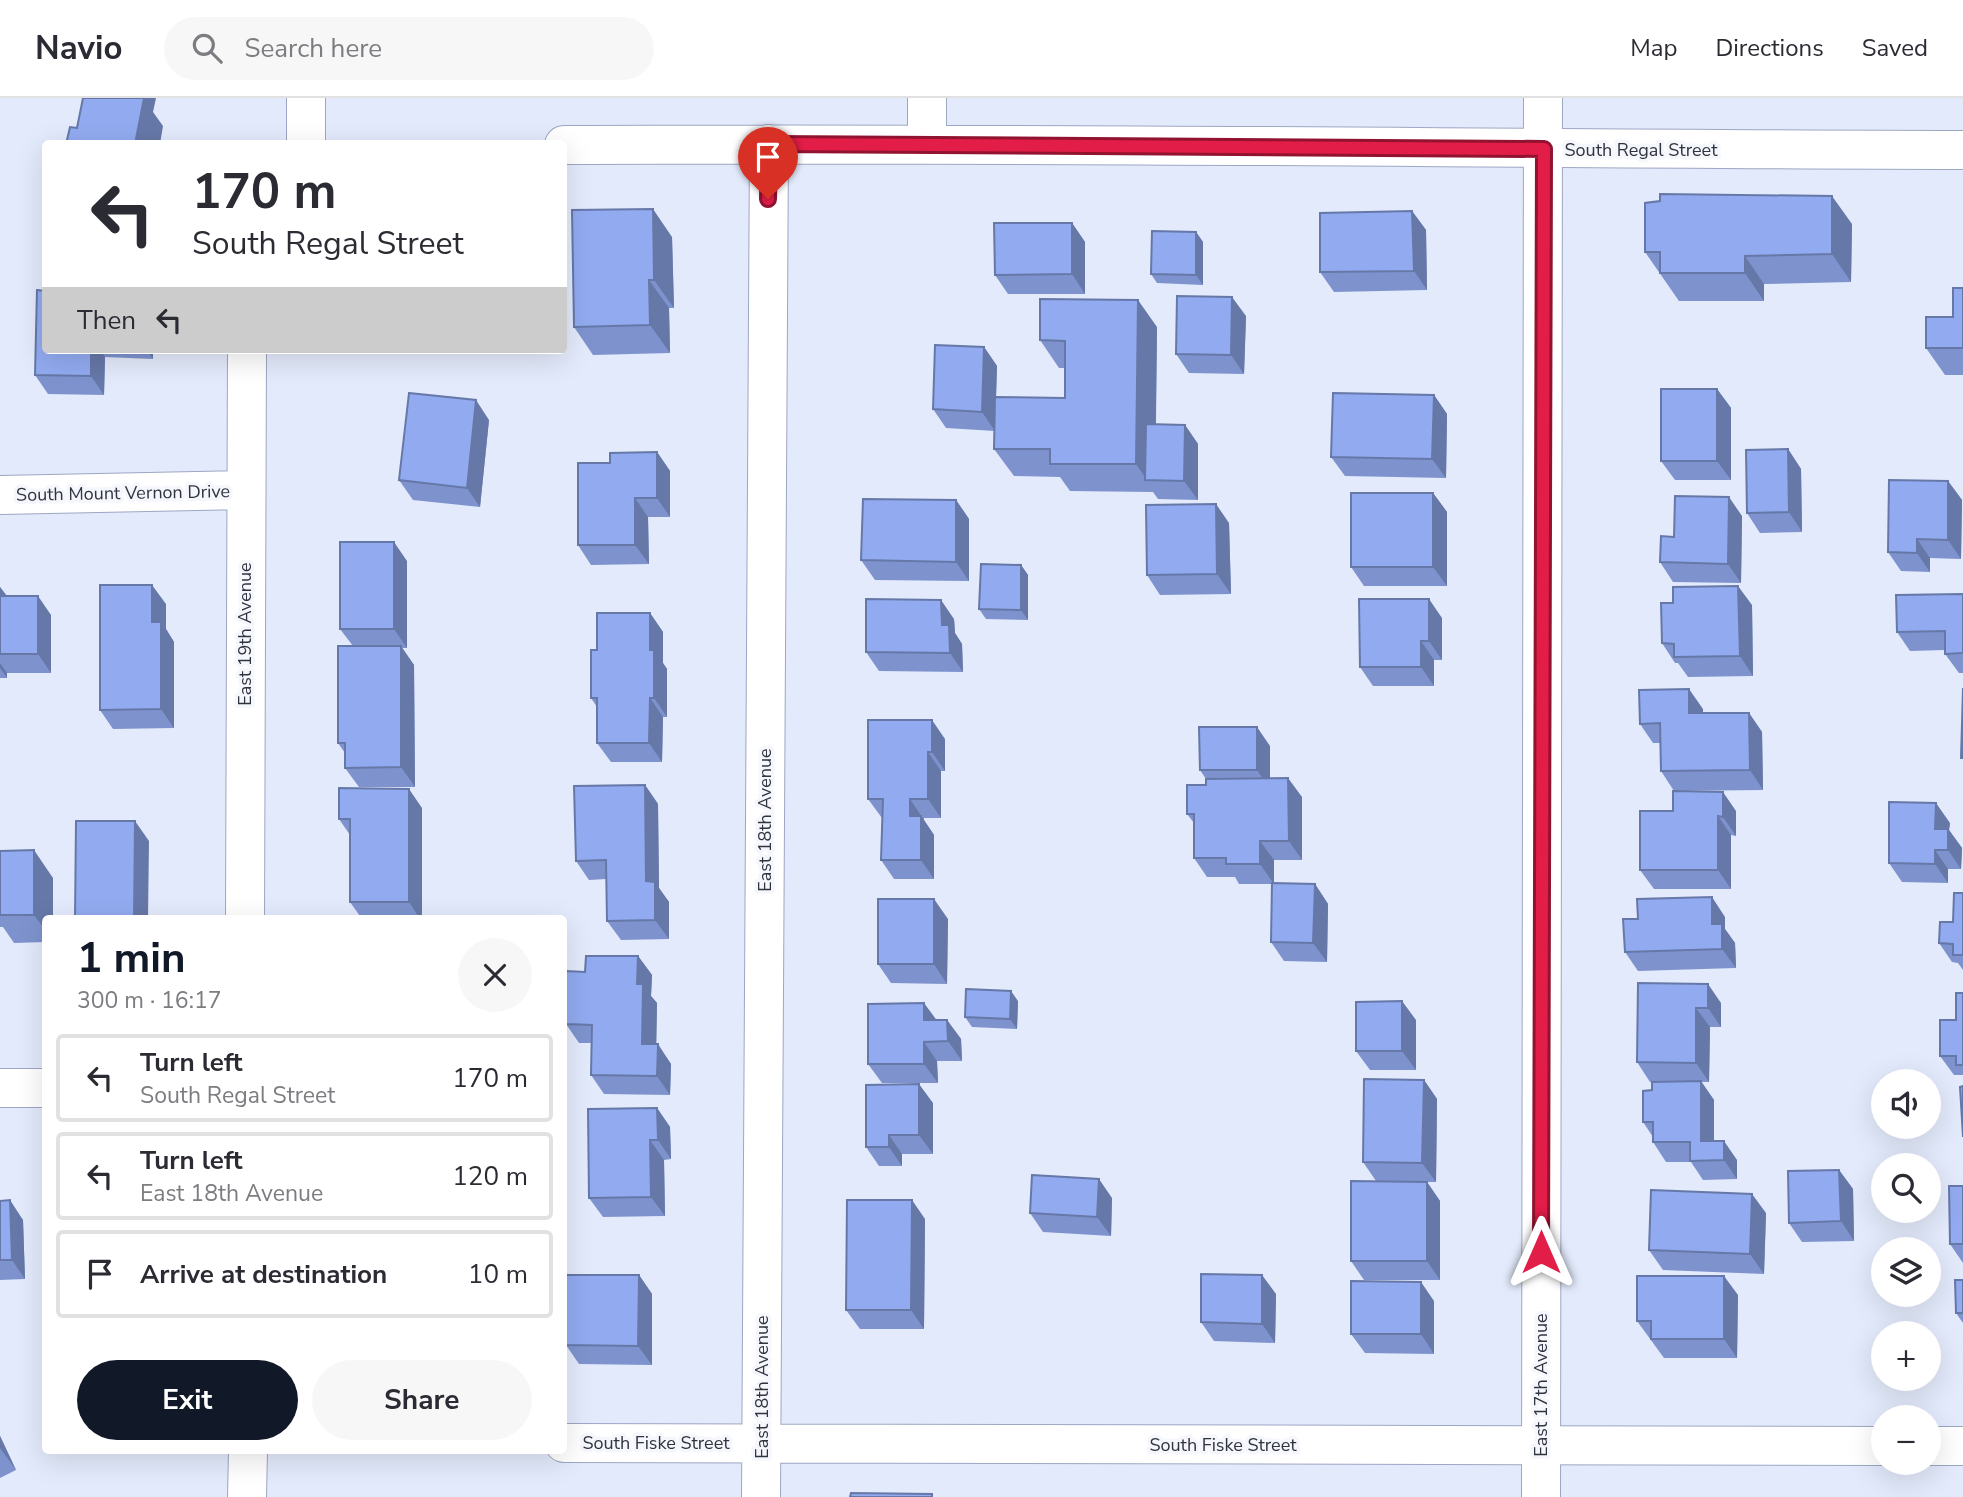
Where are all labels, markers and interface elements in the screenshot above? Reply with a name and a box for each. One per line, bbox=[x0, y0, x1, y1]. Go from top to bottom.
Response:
search box bbox=[164, 17, 654, 80]
text: Navio bbox=[35, 26, 122, 71]
icon: search bbox=[188, 29, 226, 67]
text: Search here bbox=[244, 31, 382, 66]
text: Map bbox=[1630, 32, 1677, 64]
text: Directions bbox=[1715, 32, 1824, 64]
text: Saved bbox=[1862, 32, 1928, 64]
pin bbox=[738, 127, 798, 199]
icon: arrive bbox=[749, 138, 787, 176]
street label: South Regal Street bbox=[1565, 138, 1718, 162]
text: 170 m bbox=[192, 158, 336, 225]
icon: left bbox=[77, 168, 168, 259]
text: South Regal Street bbox=[192, 222, 464, 265]
icon: left bbox=[150, 301, 188, 339]
text: Then bbox=[77, 303, 136, 338]
street label: South Mount Vernon Drive bbox=[16, 479, 230, 507]
street label: East 19th Avenue bbox=[233, 562, 257, 706]
street label: East 18th Avenue bbox=[753, 748, 777, 892]
text: 1 min bbox=[77, 930, 186, 987]
button: close bbox=[458, 938, 532, 1012]
text: 300 m · 16:17 bbox=[77, 985, 222, 1016]
text: Turn left bbox=[140, 1045, 243, 1080]
icon: left bbox=[81, 1059, 119, 1097]
text: 170 m bbox=[452, 1061, 528, 1096]
map controls bbox=[1871, 1069, 1941, 1475]
button: sound bbox=[1871, 1069, 1941, 1139]
text: South Regal Street bbox=[140, 1080, 335, 1111]
text: Turn left bbox=[140, 1143, 243, 1178]
button: search bbox=[1871, 1153, 1941, 1223]
icon: left bbox=[81, 1157, 119, 1195]
text: 120 m bbox=[452, 1159, 528, 1194]
text: East 18th Avenue bbox=[140, 1178, 323, 1209]
position arrow bbox=[1504, 1215, 1578, 1289]
button: layers bbox=[1871, 1237, 1941, 1307]
icon: arrive bbox=[81, 1255, 119, 1293]
text: Arrive at destination bbox=[140, 1257, 387, 1292]
text: 10 m bbox=[468, 1257, 528, 1292]
street label: East 17th Avenue bbox=[1529, 1313, 1553, 1457]
street label: East 18th Avenue bbox=[750, 1315, 774, 1459]
button: + bbox=[1871, 1321, 1941, 1391]
button: Exit bbox=[77, 1360, 298, 1440]
button: Share bbox=[312, 1360, 532, 1440]
button: − bbox=[1871, 1405, 1941, 1475]
street label: South Fiske Street bbox=[582, 1431, 730, 1455]
street label: South Fiske Street bbox=[1149, 1433, 1297, 1457]

